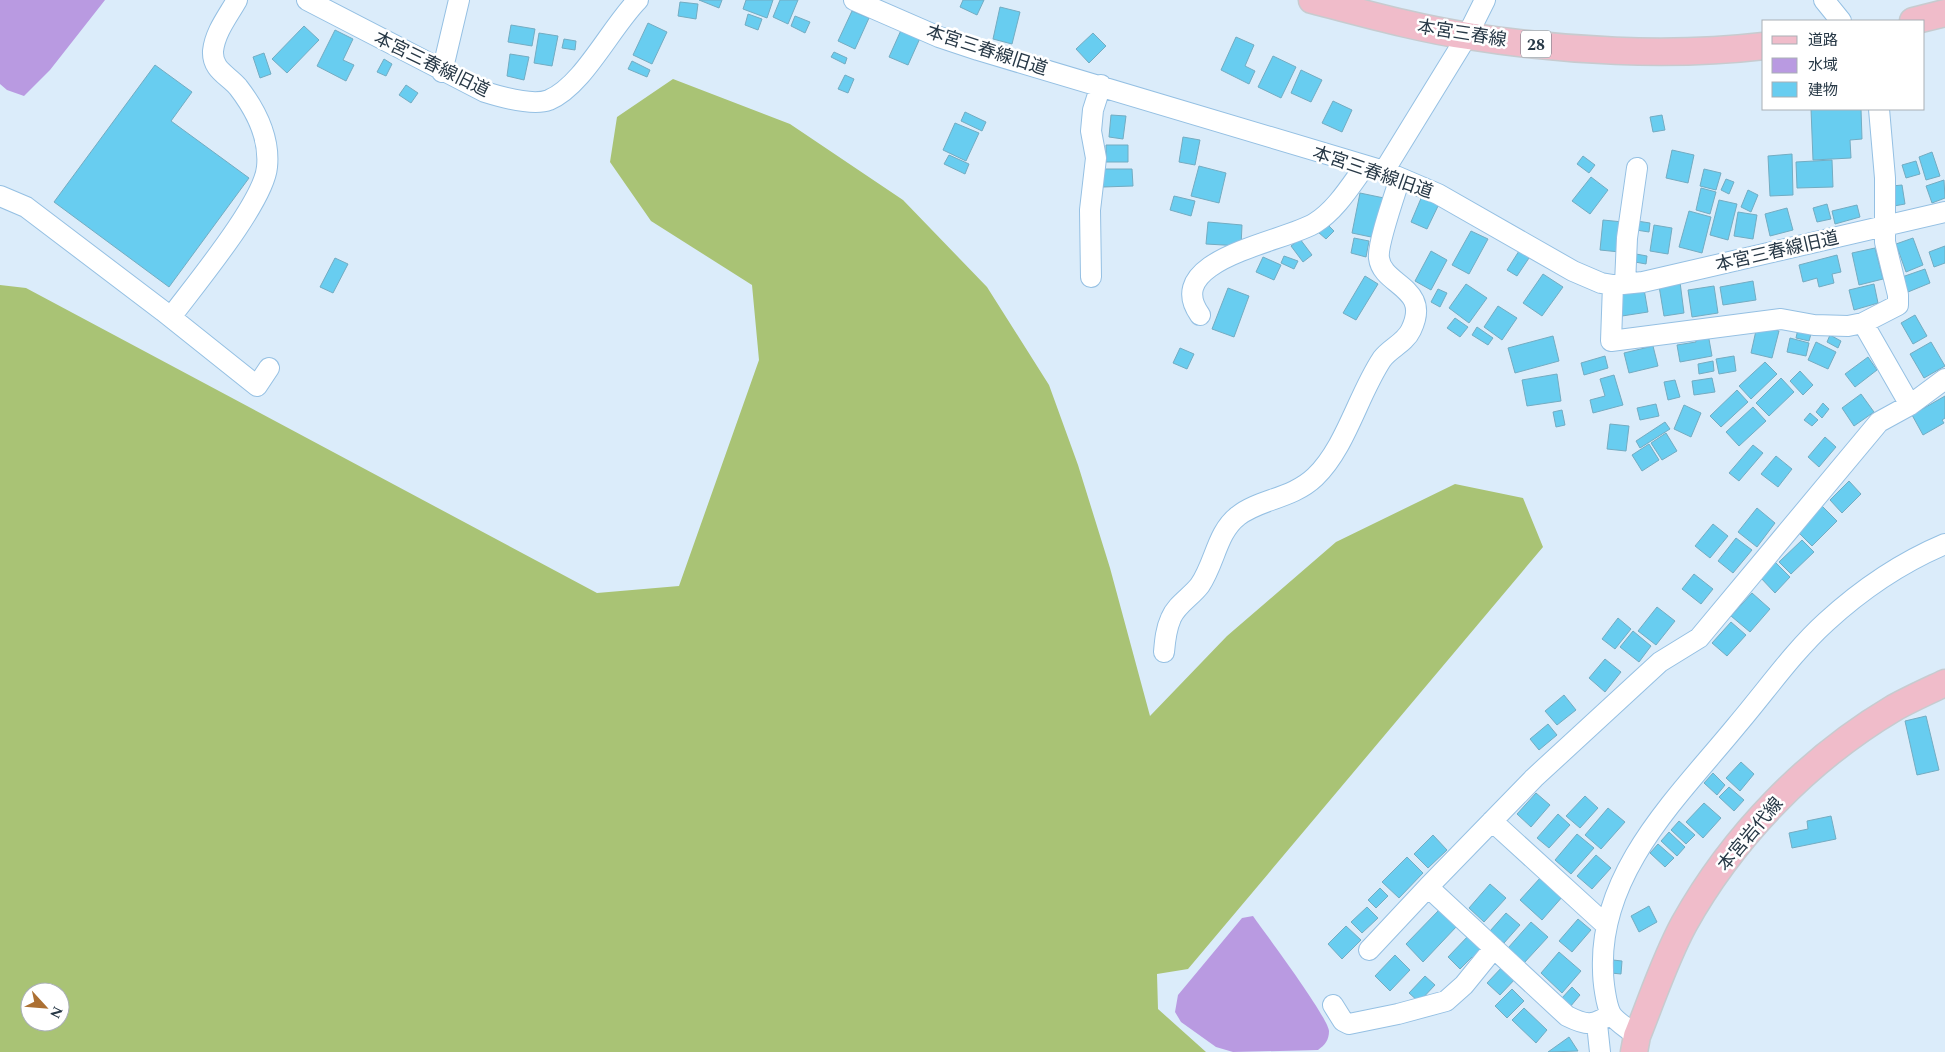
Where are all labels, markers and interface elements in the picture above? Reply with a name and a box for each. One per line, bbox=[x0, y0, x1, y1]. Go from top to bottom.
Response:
street label: 本宮三春線 bbox=[1415, 13, 1508, 54]
street label: 本宮三春線旧道 bbox=[923, 18, 1051, 83]
legend bbox=[1762, 20, 1925, 110]
street label: 本宮三春線旧道 bbox=[369, 25, 494, 104]
text: 道路 bbox=[1808, 29, 1838, 52]
road number: 28 bbox=[1521, 31, 1551, 58]
text: 水域 bbox=[1808, 54, 1838, 77]
text: 建物 bbox=[1808, 79, 1838, 102]
street label: 本宮三春線旧道 bbox=[1309, 139, 1437, 206]
street label: 本宮三春線旧道 bbox=[1713, 224, 1842, 279]
street label: 本宮岩代線 bbox=[1711, 791, 1790, 877]
north arrow bbox=[20, 982, 70, 1032]
text: N bbox=[44, 1003, 68, 1022]

